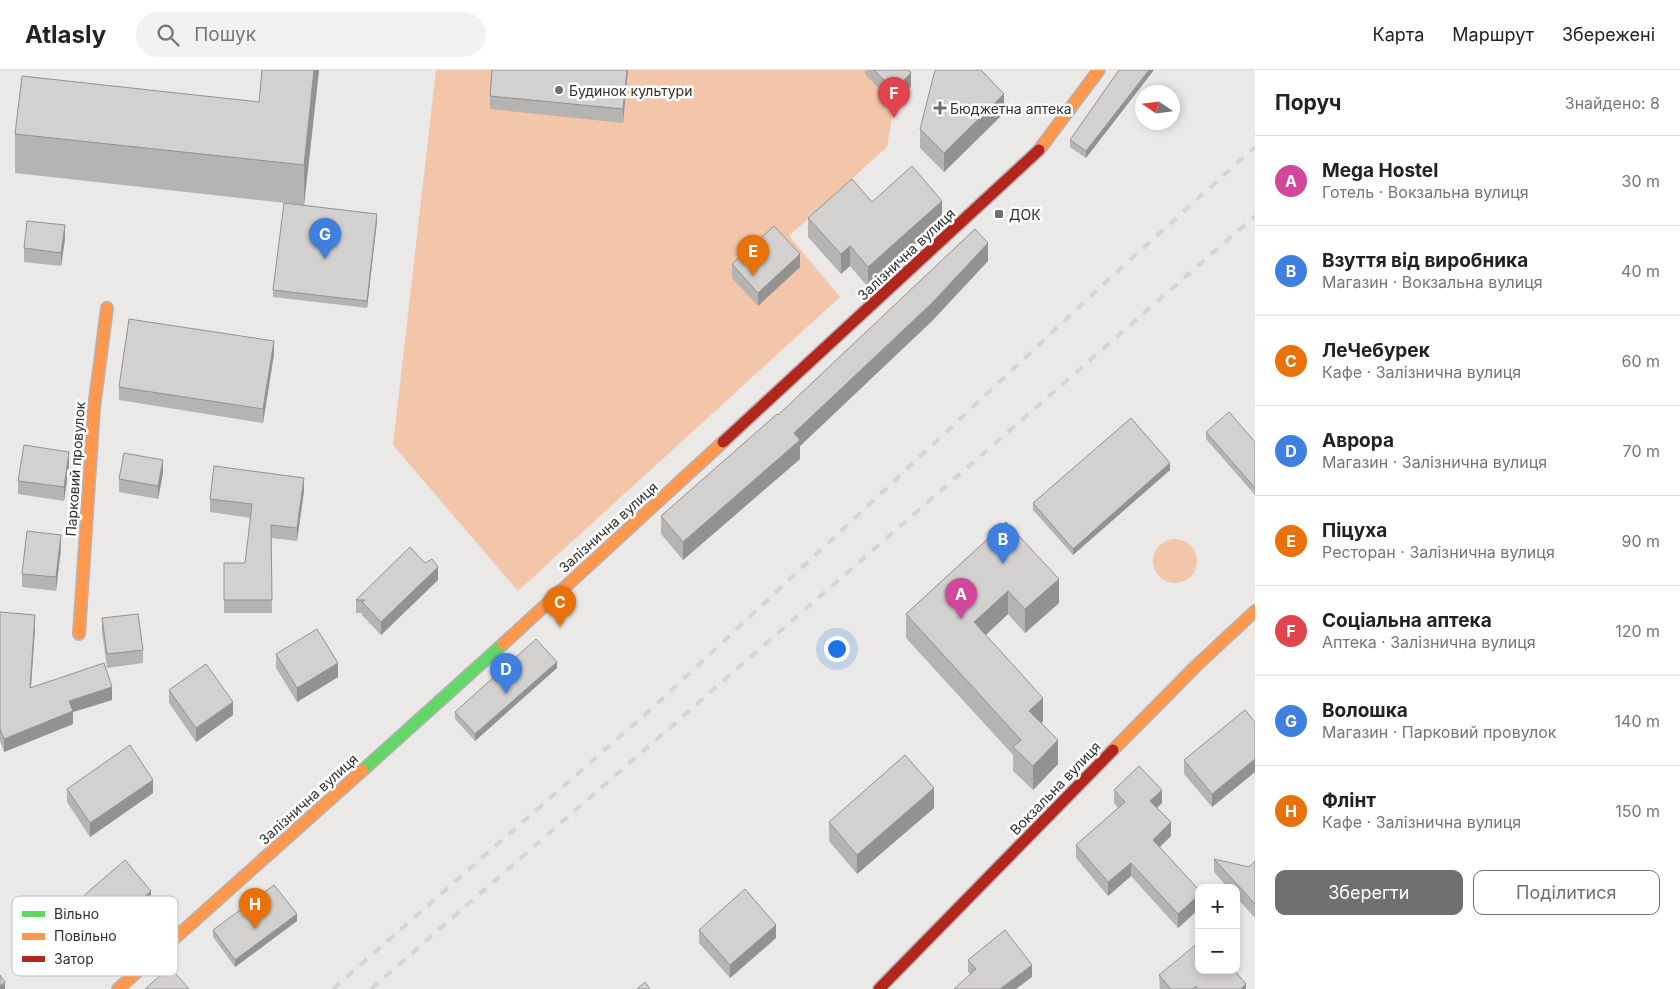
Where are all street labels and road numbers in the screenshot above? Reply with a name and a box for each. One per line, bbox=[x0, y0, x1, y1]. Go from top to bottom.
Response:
street label: Залізнична вулиця bbox=[854, 204, 958, 304]
street label: Парковий провулок bbox=[62, 401, 88, 537]
street label: Залізнична вулиця bbox=[555, 478, 661, 576]
street label: Вокзальна вулиця bbox=[1006, 738, 1104, 838]
street label: Залізнична вулиця bbox=[255, 750, 361, 848]

